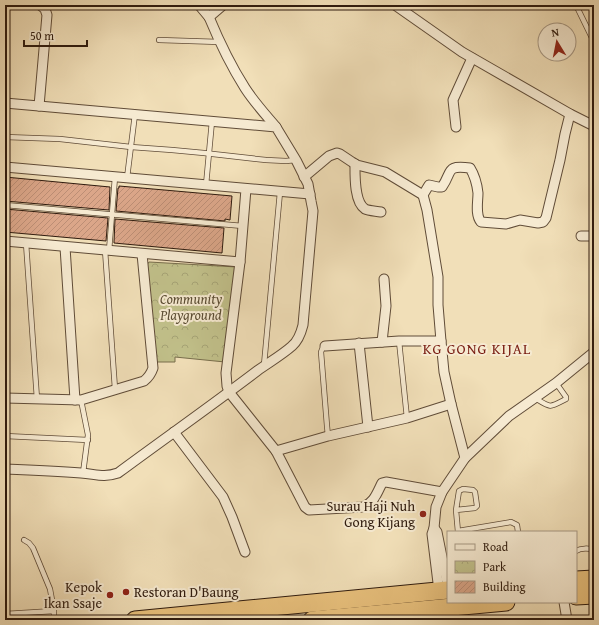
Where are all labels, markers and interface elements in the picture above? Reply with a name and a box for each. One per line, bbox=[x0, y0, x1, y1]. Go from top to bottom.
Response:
scale bar bbox=[24, 22, 87, 48]
north arrow bbox=[537, 22, 577, 62]
text: N bbox=[550, 24, 561, 41]
text: 50 m bbox=[30, 27, 54, 44]
park label: Community Playground bbox=[159, 289, 223, 325]
district label: KG GONG KIJAL bbox=[423, 338, 531, 359]
place label: Surau Haji Nuh Gong Kijang bbox=[326, 496, 415, 532]
marker: Surau Haji Nuh Gong Kijang bbox=[418, 509, 428, 519]
legend bbox=[447, 531, 577, 603]
text: Road bbox=[483, 538, 509, 555]
text: Park bbox=[483, 558, 507, 575]
place label: Kepok Ikan Ssaje bbox=[44, 577, 103, 613]
text: Building bbox=[483, 578, 526, 595]
place label: Restoran D'Baung bbox=[134, 582, 239, 602]
marker: Restoran D'Baung bbox=[121, 587, 131, 597]
marker: Kepok Ikan Ssaje bbox=[105, 590, 115, 600]

